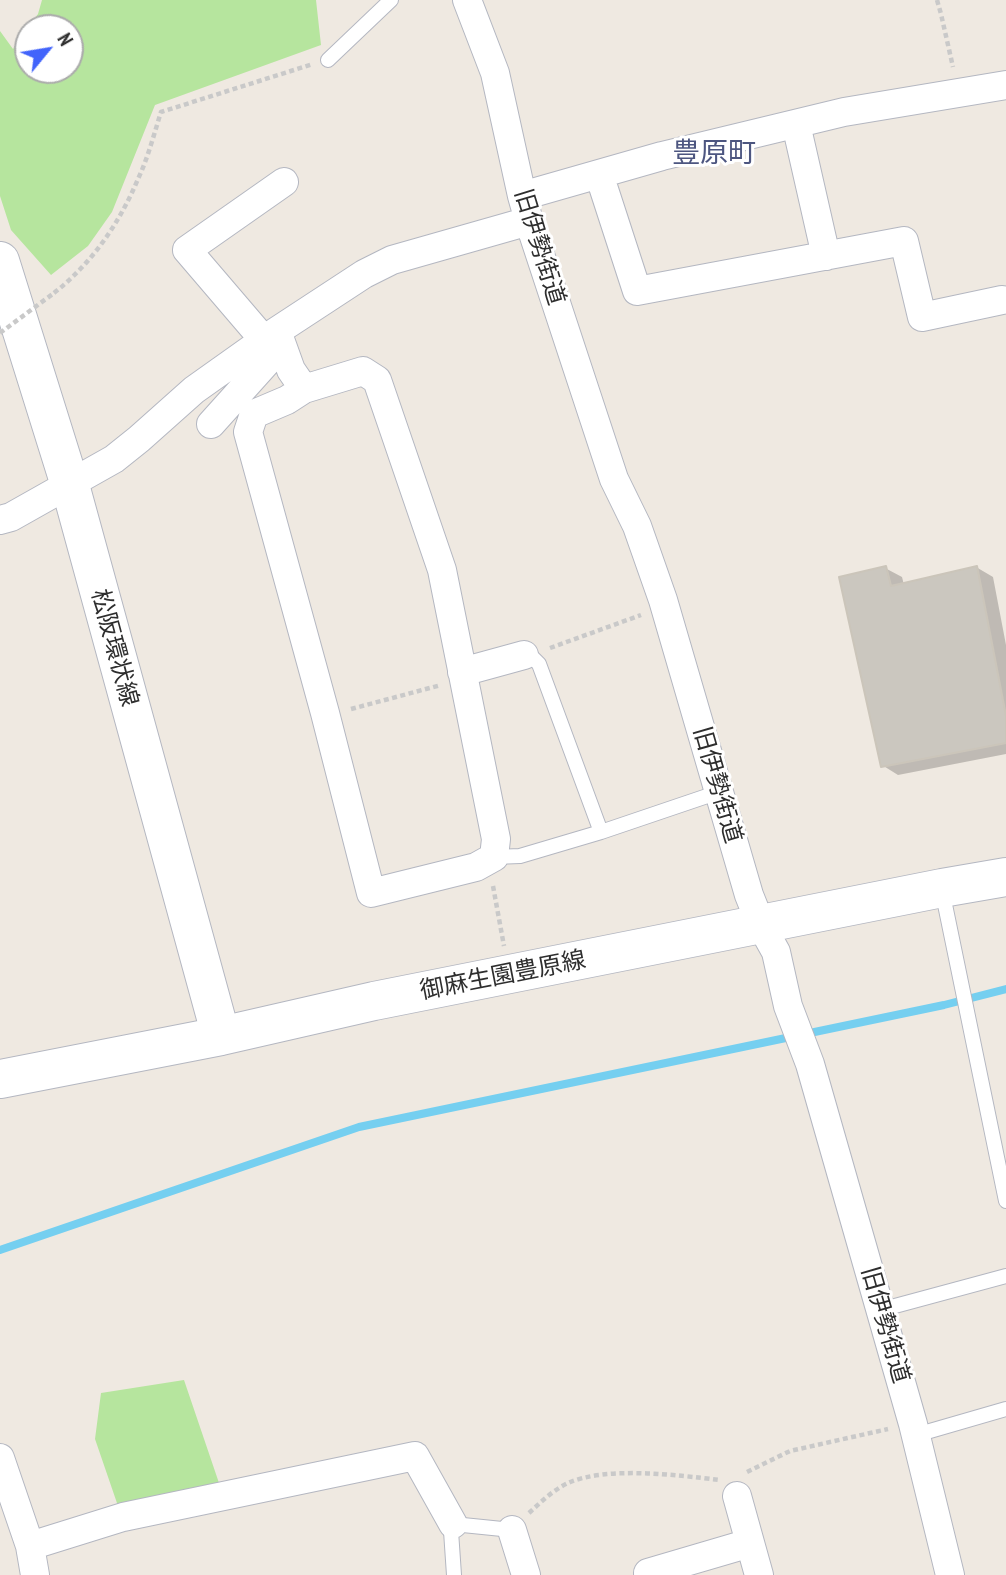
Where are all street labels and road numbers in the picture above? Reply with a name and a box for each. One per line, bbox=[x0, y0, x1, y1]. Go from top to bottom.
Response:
street label: 旧伊勢街道 bbox=[508, 185, 570, 309]
street label: 松阪環状線 bbox=[85, 586, 143, 710]
street label: 旧伊勢街道 bbox=[687, 723, 747, 847]
street label: 御麻生園豊原線 bbox=[418, 946, 588, 1006]
street label: 旧伊勢街道 bbox=[855, 1263, 915, 1387]

